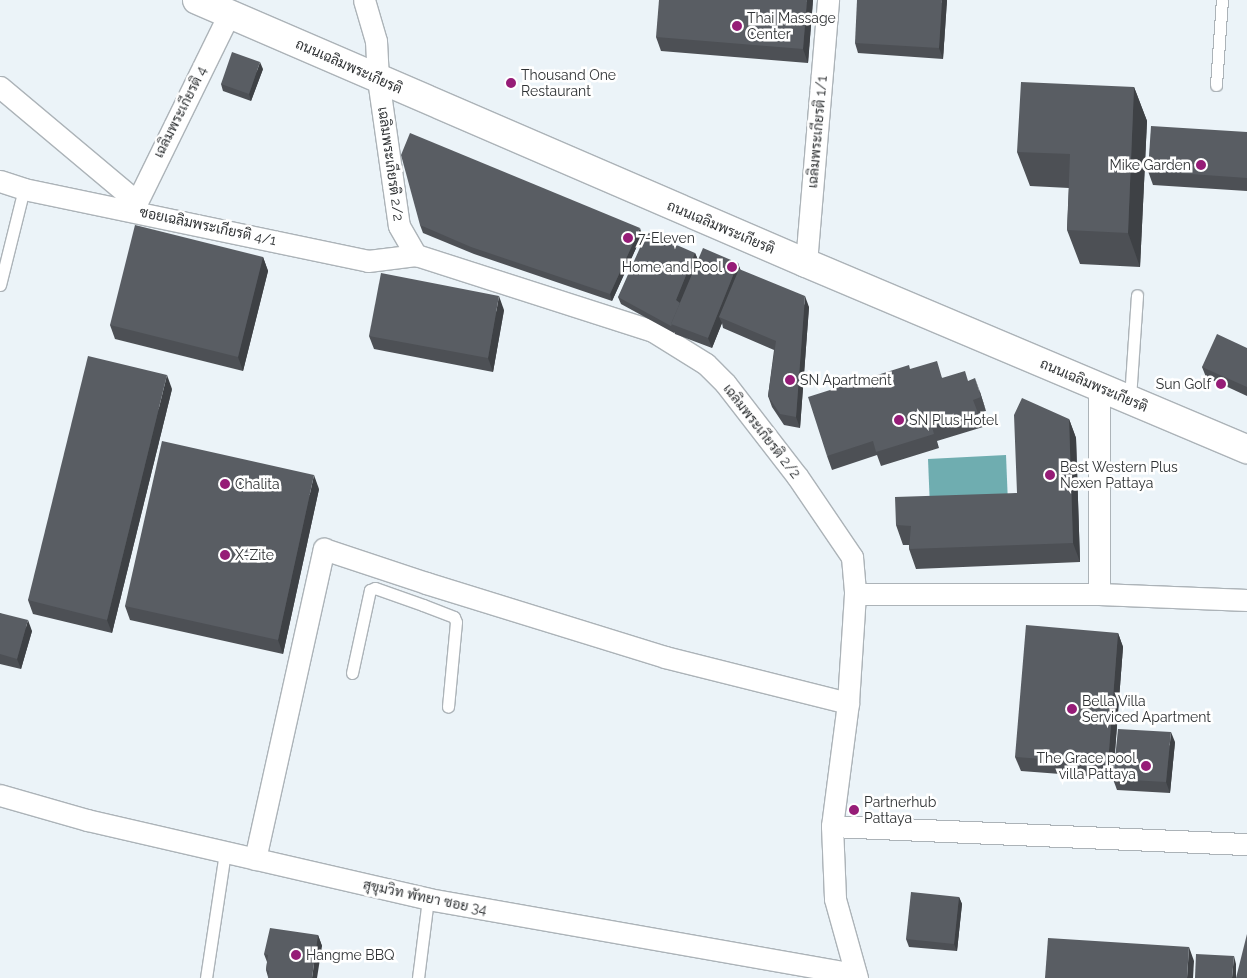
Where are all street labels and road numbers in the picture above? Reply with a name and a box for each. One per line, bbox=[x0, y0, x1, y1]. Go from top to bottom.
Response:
street label: ถนนเฉลิมพระเกียรติ bbox=[293, 35, 405, 97]
street label: เฉลิมพระเกียรติ 4 bbox=[150, 64, 210, 160]
street label: เฉลิมพระเกียรติ 1/1 bbox=[804, 75, 830, 189]
street label: เฉลิมพระเกียรติ 2/2 bbox=[375, 106, 407, 222]
street label: ถนนเฉลิมพระเกียรติ bbox=[665, 197, 777, 257]
street label: ซอยเฉลิมพระเกียรติ 4/1 bbox=[138, 203, 278, 249]
street label: ถนนเฉลิมพระเกียรติ bbox=[1038, 355, 1150, 415]
street label: เฉลิมพระเกียรติ 2/2 bbox=[720, 380, 804, 482]
street label: สุขุมวิท พัทยา ซอย 34 bbox=[362, 876, 488, 918]

